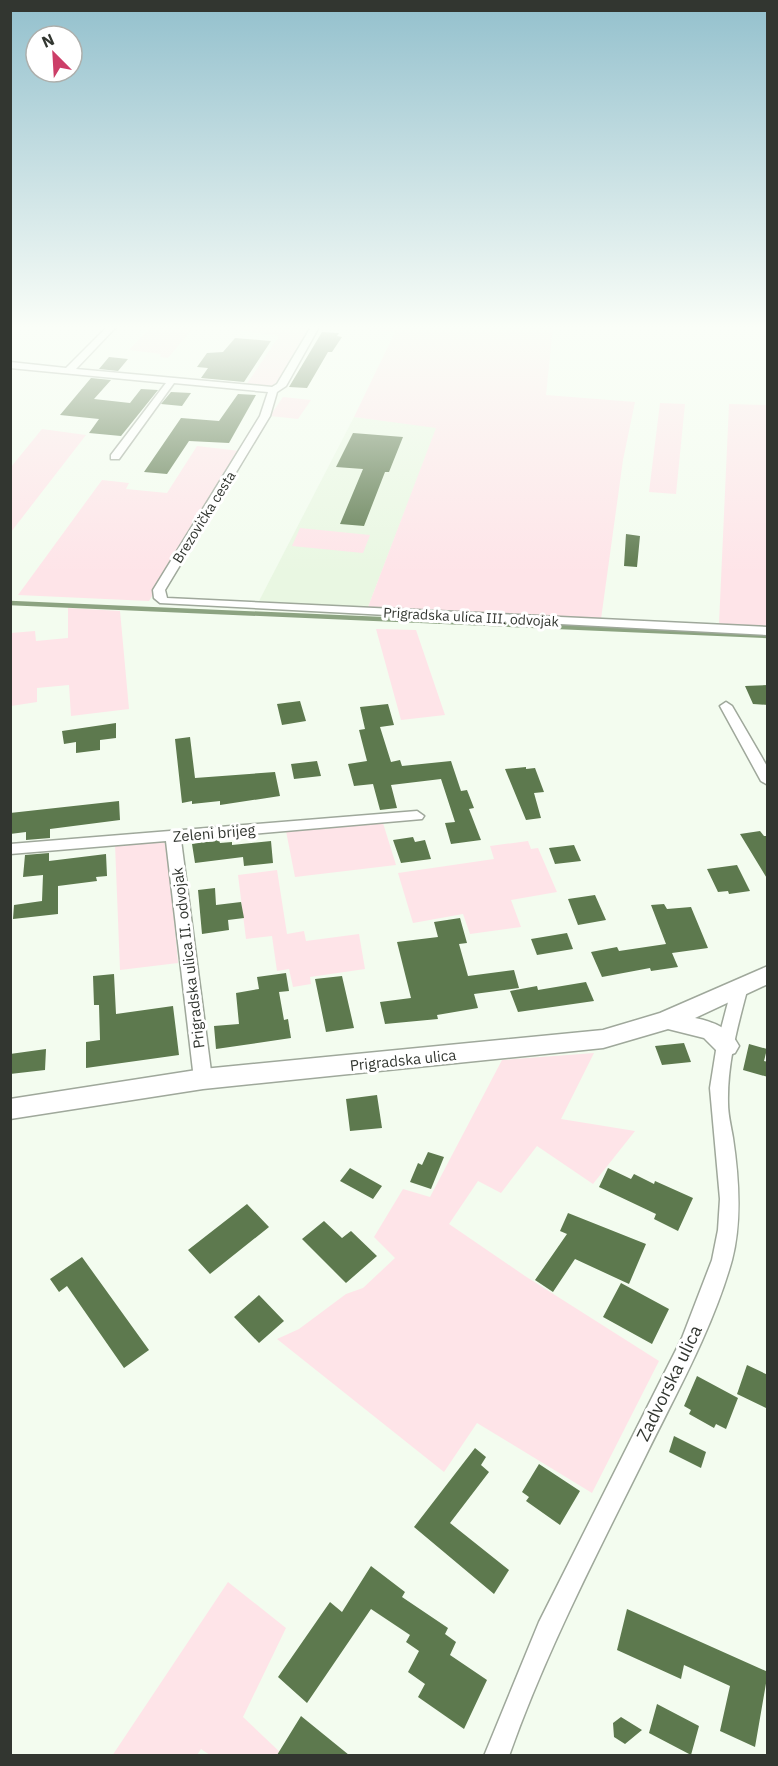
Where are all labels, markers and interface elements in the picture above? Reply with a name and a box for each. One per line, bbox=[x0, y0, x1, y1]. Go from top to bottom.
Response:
north arrow bbox=[24, 24, 84, 84]
text: N bbox=[39, 29, 57, 52]
street label: Brezovička cesta bbox=[168, 467, 240, 566]
street label: Prigradska ulica III. odvojak bbox=[383, 603, 560, 631]
street label: Zeleni brijeg bbox=[172, 820, 256, 846]
street label: Prigradska ulica II. odvojak bbox=[167, 866, 209, 1050]
street label: Prigradska ulica bbox=[349, 1045, 457, 1075]
street label: Zadvorska ulica bbox=[631, 1321, 707, 1445]

